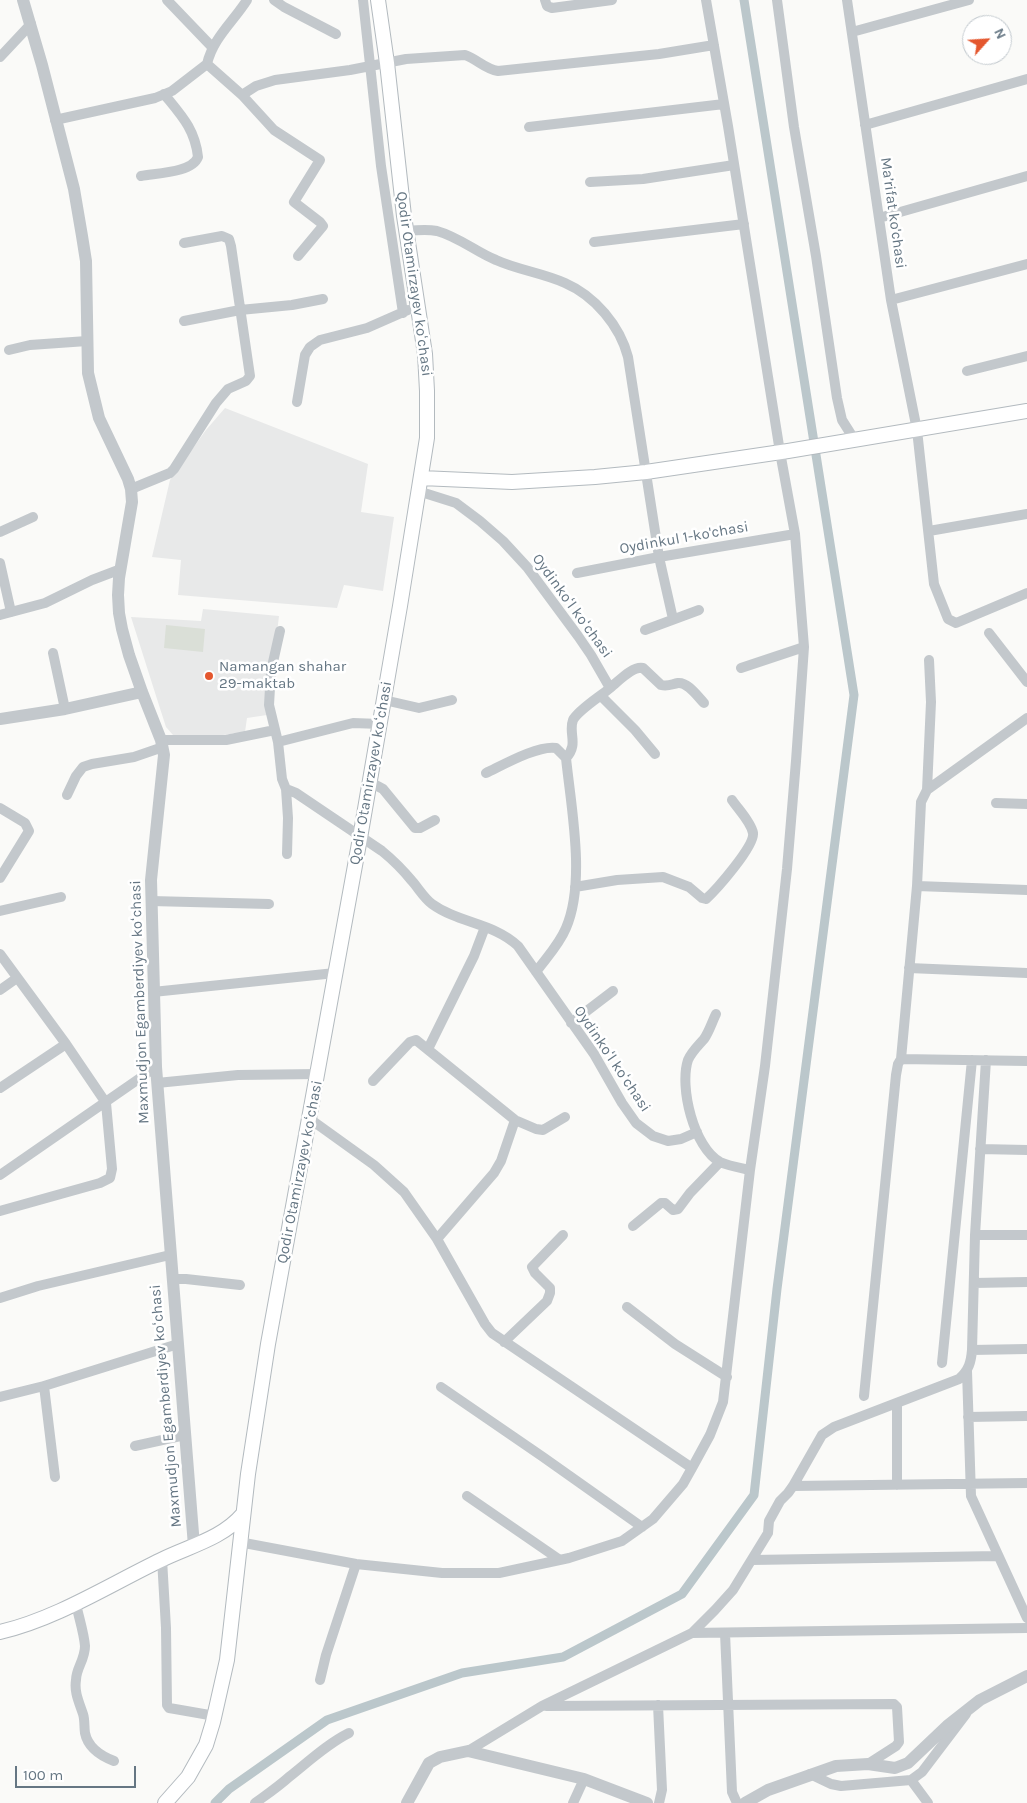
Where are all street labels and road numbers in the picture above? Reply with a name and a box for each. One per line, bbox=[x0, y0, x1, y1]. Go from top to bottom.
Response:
street label: Maʼrifat ko'chasi bbox=[876, 156, 910, 270]
street label: Qodir Otamirzayev koʻchasi bbox=[392, 190, 436, 378]
street label: Oydinkul 1-ko'chasi bbox=[618, 518, 750, 558]
street label: Oydinkoʻl koʻchasi bbox=[528, 550, 616, 662]
street label: Qodir Otamirzayev koʻchasi bbox=[346, 680, 396, 866]
street label: Maxmudjon Egamberdiyev koʻchasi bbox=[127, 880, 153, 1124]
street label: Oydinkoʻl koʻchasi bbox=[570, 1002, 654, 1116]
street label: Qodir Otamirzayev koʻchasi bbox=[273, 1079, 327, 1265]
street label: Maxmudjon Egamberdiyev koʻchasi bbox=[146, 1284, 186, 1528]

